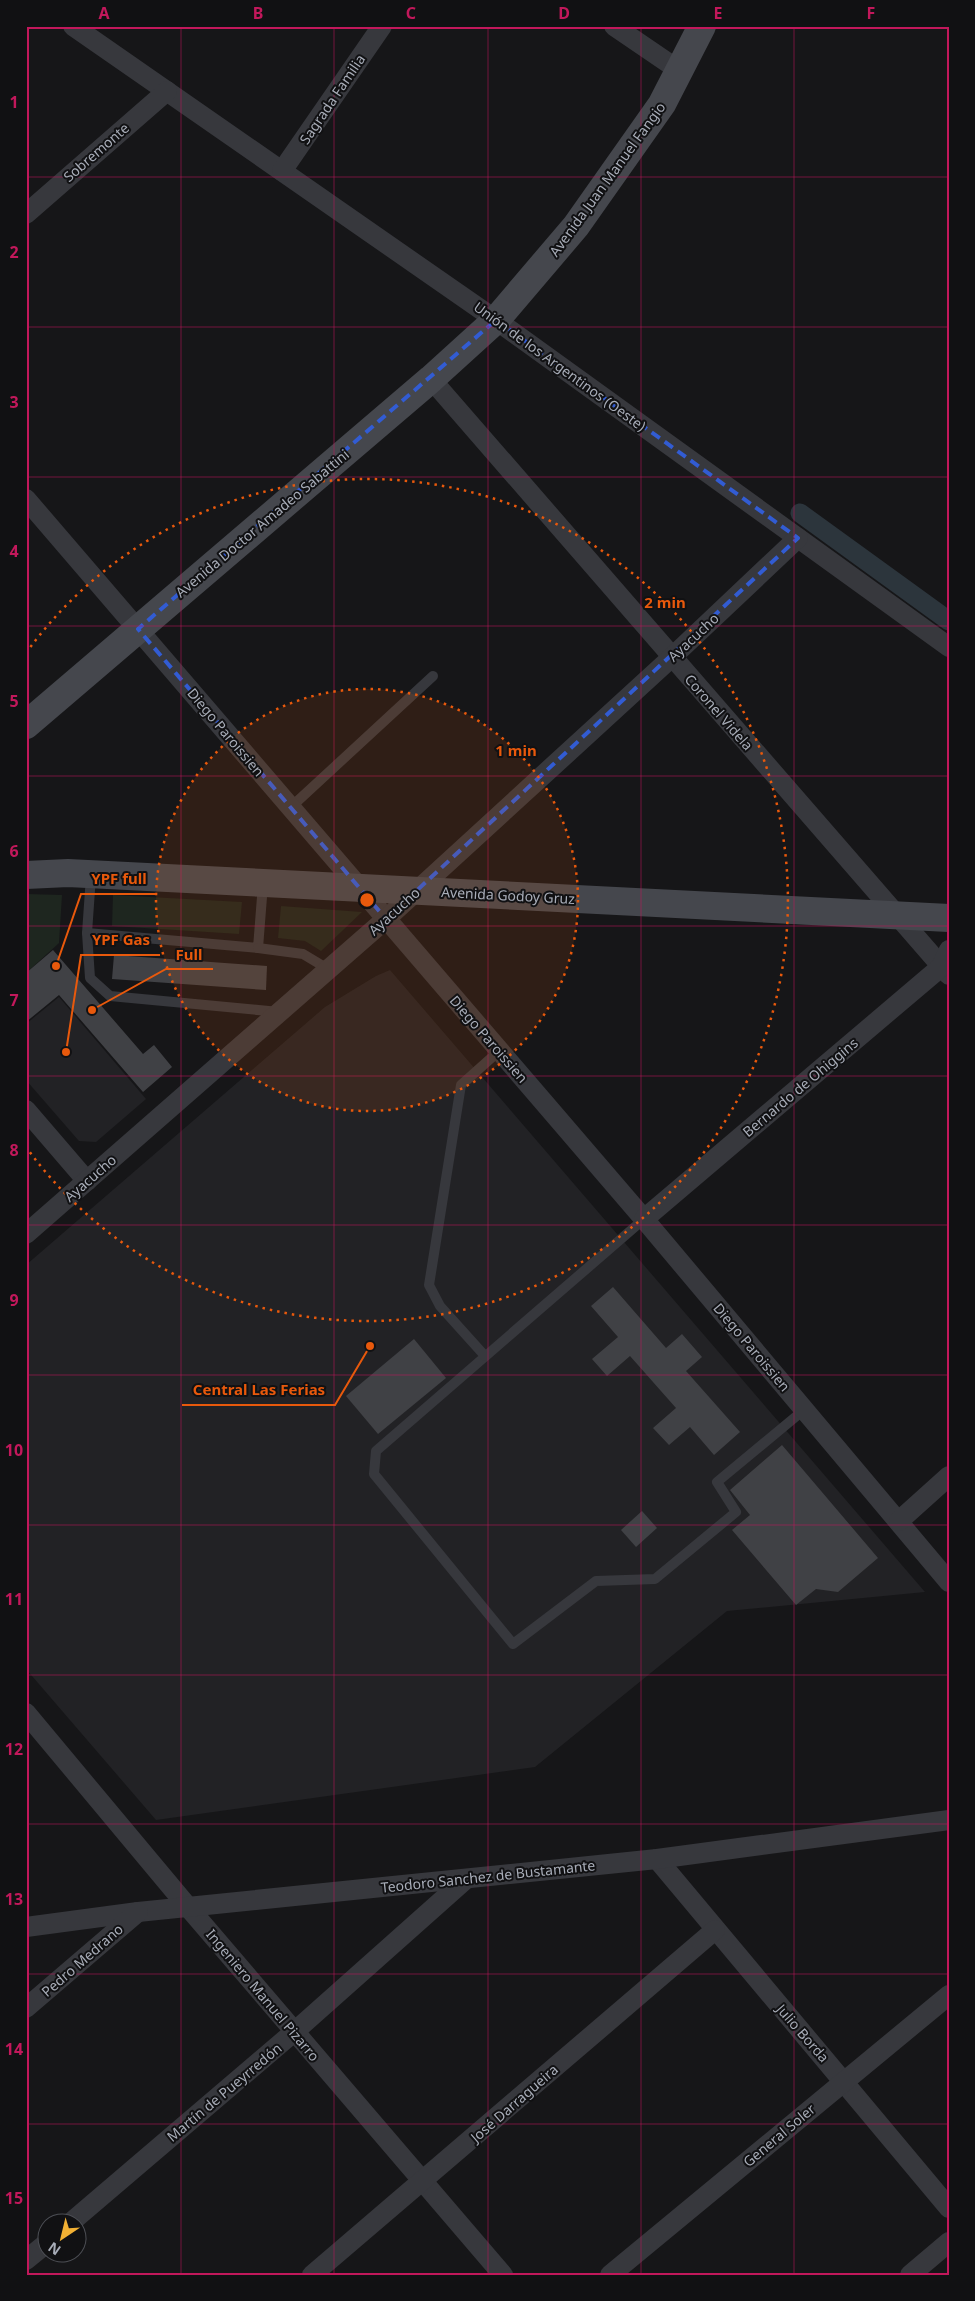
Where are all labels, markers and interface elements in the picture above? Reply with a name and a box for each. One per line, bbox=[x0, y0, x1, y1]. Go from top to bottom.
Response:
text: A bbox=[98, 2, 110, 24]
text: B bbox=[253, 2, 263, 24]
text: C bbox=[406, 2, 416, 24]
text: D bbox=[558, 2, 570, 24]
text: E bbox=[714, 2, 723, 24]
text: F bbox=[867, 2, 875, 24]
street label: Sagrada Familia bbox=[295, 50, 369, 148]
text: 1 bbox=[9, 91, 19, 113]
street label: Avenida Juan Manuel Fangio bbox=[545, 98, 669, 260]
street label: Sobremonte bbox=[59, 118, 133, 186]
text: 2 bbox=[9, 241, 19, 263]
street label: Unión de los Argentinos (Oeste) bbox=[470, 297, 650, 435]
text: 3 bbox=[9, 391, 19, 413]
street label: Avenida Doctor Amadeo Sabattini bbox=[171, 445, 353, 601]
text: 4 bbox=[9, 540, 19, 562]
text: 2 min bbox=[644, 592, 686, 612]
street label: Ayacucho bbox=[663, 609, 723, 665]
street label: Coronel Videla bbox=[681, 670, 757, 754]
street label: Diego Paroissien bbox=[183, 684, 269, 780]
text: 5 bbox=[9, 690, 19, 712]
text: 1 min bbox=[495, 740, 537, 760]
text: 6 bbox=[9, 840, 19, 862]
callout: YPF full bbox=[81, 864, 156, 894]
text: YPF full bbox=[91, 868, 147, 888]
street label: Avenida Godoy Gruz bbox=[441, 882, 576, 908]
street label: Ayacucho bbox=[364, 883, 424, 939]
centre of rings bbox=[358, 891, 376, 909]
callout: YPF Gas bbox=[81, 925, 160, 955]
text: YPF Gas bbox=[92, 929, 150, 949]
callout: Full bbox=[166, 939, 213, 969]
text: Full bbox=[176, 944, 202, 964]
text: 7 bbox=[9, 989, 19, 1011]
street label: Diego Paroissien bbox=[446, 991, 532, 1087]
street label: Bernardo de Ohiggins bbox=[738, 1033, 862, 1141]
text: 8 bbox=[9, 1139, 19, 1161]
street label: Ayacucho bbox=[60, 1150, 120, 1206]
text: 9 bbox=[9, 1289, 19, 1311]
street label: Diego Paroissien bbox=[709, 1299, 795, 1395]
callout: Central Las Ferias bbox=[182, 1375, 335, 1405]
text: Central Las Ferias bbox=[193, 1379, 325, 1399]
text: 10 bbox=[5, 1439, 23, 1461]
text: 11 bbox=[5, 1588, 23, 1610]
text: 12 bbox=[5, 1738, 23, 1760]
street label: Teodoro Sanchez de Bustamante bbox=[380, 1855, 596, 1897]
text: 13 bbox=[5, 1888, 23, 1910]
street label: Pedro Medrano bbox=[37, 1919, 127, 2001]
street label: Ingeniero Manuel Pizarro bbox=[202, 1925, 324, 2065]
street label: Julio Borda bbox=[771, 1998, 834, 2066]
text: 14 bbox=[5, 2038, 23, 2060]
street label: Martín de Pueyrredón bbox=[163, 2038, 285, 2146]
street label: José Darragueira bbox=[465, 2060, 562, 2148]
street label: General Soler bbox=[739, 2099, 819, 2171]
text: 15 bbox=[5, 2187, 23, 2209]
north arrow bbox=[38, 2214, 88, 2264]
text: N bbox=[44, 2238, 64, 2260]

